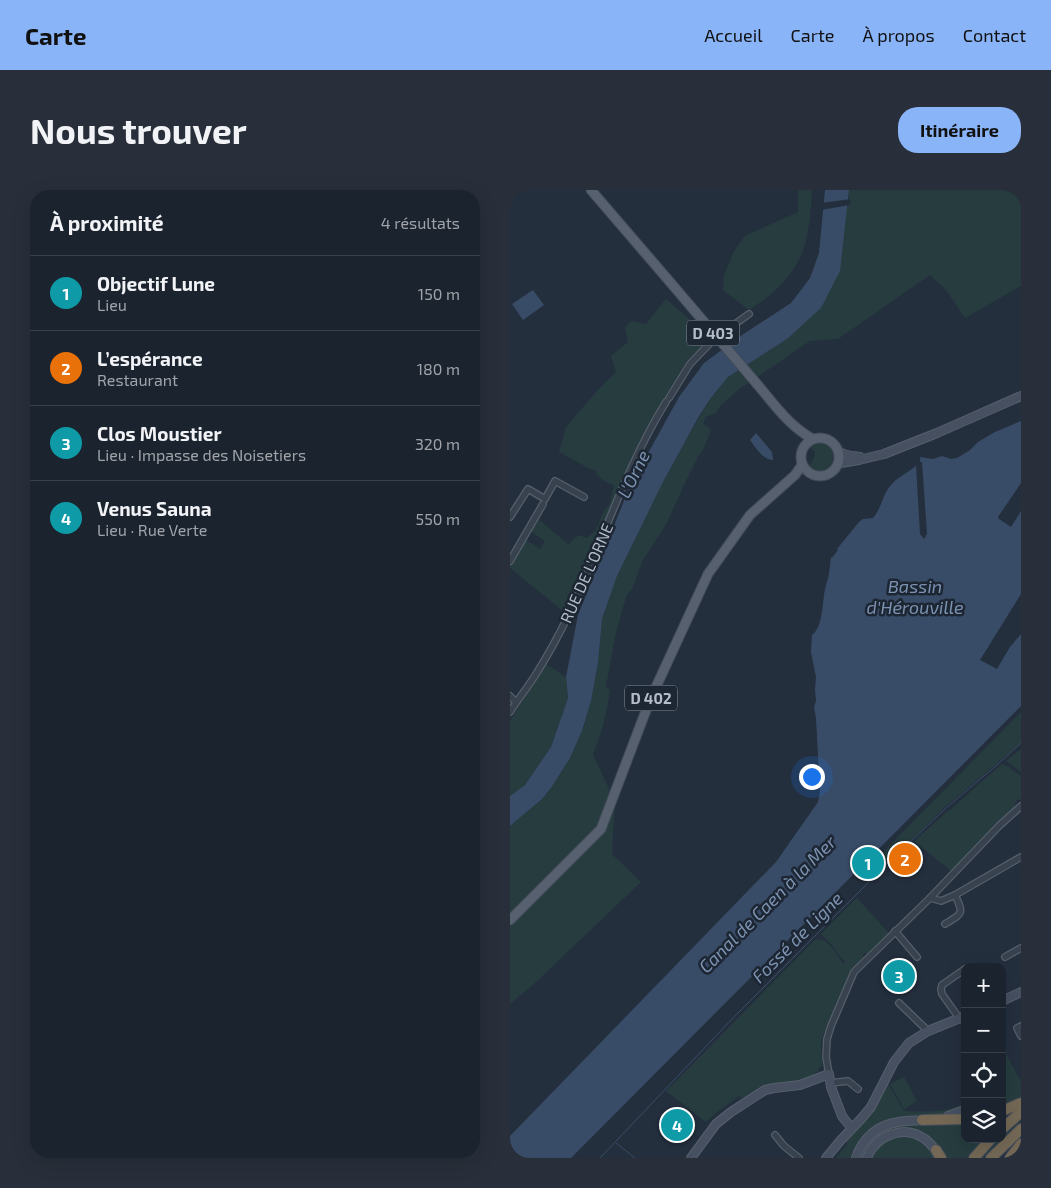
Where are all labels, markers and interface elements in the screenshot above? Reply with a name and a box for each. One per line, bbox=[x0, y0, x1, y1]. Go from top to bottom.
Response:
text: Carte bbox=[25, 21, 86, 50]
text: Accueil bbox=[704, 24, 763, 46]
text: Carte bbox=[791, 24, 834, 46]
text: À propos bbox=[862, 24, 935, 46]
text: Contact bbox=[963, 24, 1026, 46]
button: Itinéraire bbox=[898, 107, 1021, 153]
text: Nous trouver bbox=[30, 109, 247, 151]
text: À proximité bbox=[50, 210, 164, 235]
text: 4 résultats bbox=[381, 213, 460, 232]
text: Objectif Lune bbox=[97, 272, 215, 295]
text: 1 bbox=[63, 284, 69, 303]
text: 150 m bbox=[418, 284, 460, 303]
text: Lieu bbox=[97, 295, 127, 314]
road number: D 403 bbox=[687, 320, 739, 346]
text: L’espérance bbox=[97, 347, 203, 370]
text: 2 bbox=[61, 359, 71, 378]
text: 180 m bbox=[417, 359, 460, 378]
text: Restaurant bbox=[97, 370, 178, 389]
text: Clos Moustier bbox=[97, 422, 222, 445]
text: 3 bbox=[61, 434, 71, 453]
text: 320 m bbox=[415, 434, 460, 453]
text: Lieu · Impasse des Noisetiers bbox=[97, 445, 306, 464]
water label: L'Orne bbox=[612, 446, 654, 502]
text: Venus Sauna bbox=[97, 497, 212, 520]
text: 4 bbox=[61, 509, 71, 528]
text: 550 m bbox=[416, 509, 460, 528]
text: Lieu · Rue Verte bbox=[97, 520, 207, 539]
street label: RUE DE L'ORNE bbox=[556, 520, 617, 626]
water label: Bassin d'Hérouville bbox=[866, 575, 964, 618]
road number: D 402 bbox=[625, 686, 677, 710]
your location bbox=[799, 764, 825, 790]
water label: Canal de Caen à la Mer bbox=[694, 830, 841, 977]
pin: 2 bbox=[889, 840, 921, 878]
pin: 1 bbox=[852, 844, 884, 882]
water label: Fossé de Ligne bbox=[747, 887, 847, 987]
pin: 3 bbox=[883, 957, 915, 995]
map controls bbox=[961, 963, 1006, 1143]
button: + bbox=[961, 963, 1006, 1008]
button: − bbox=[961, 1008, 1006, 1053]
button: locate bbox=[961, 1053, 1006, 1098]
button: layers bbox=[961, 1098, 1006, 1143]
pin: 4 bbox=[661, 1106, 693, 1144]

